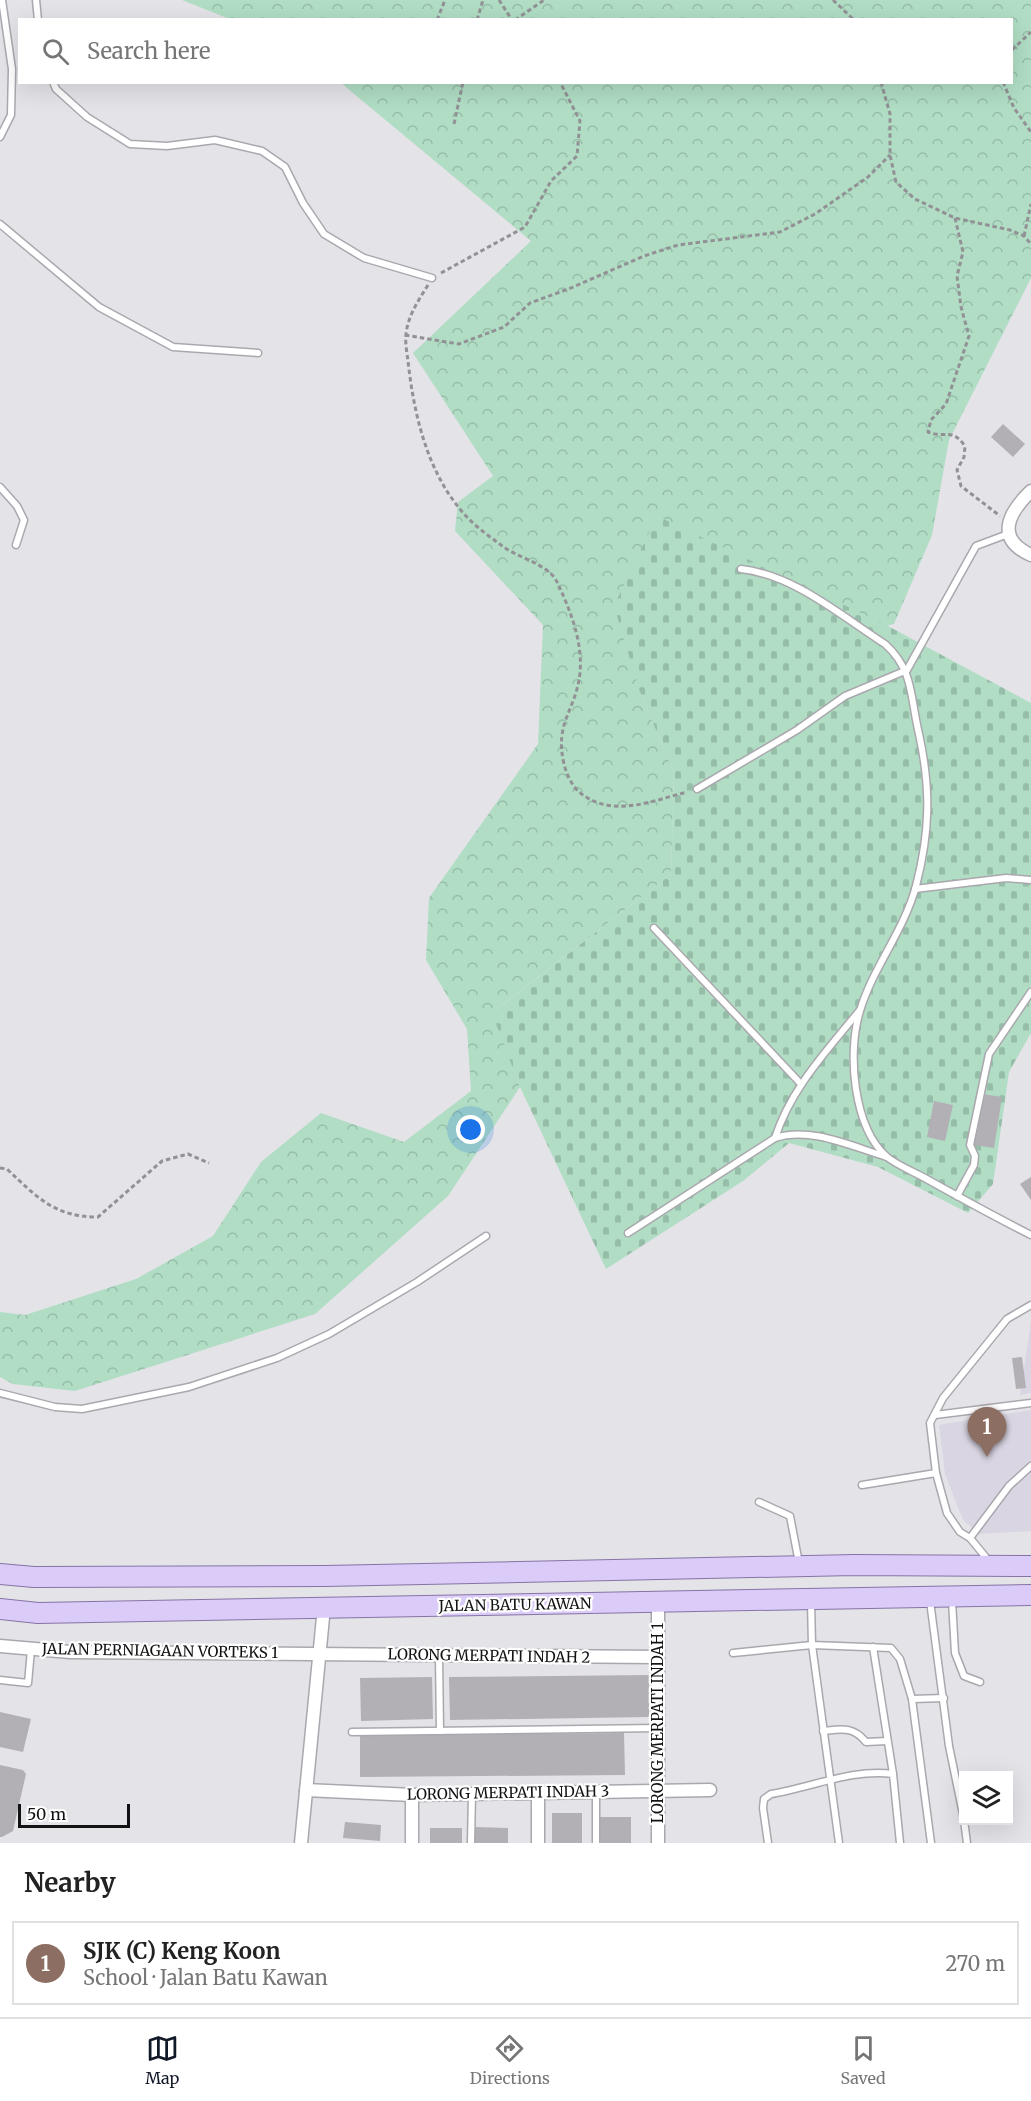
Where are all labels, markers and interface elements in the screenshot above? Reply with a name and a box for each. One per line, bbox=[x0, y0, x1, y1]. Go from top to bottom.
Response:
search box bbox=[18, 18, 1013, 84]
icon: search bbox=[39, 35, 72, 68]
text: Search here bbox=[87, 37, 210, 65]
your location bbox=[456, 1115, 485, 1144]
pin: 1 bbox=[968, 1408, 1006, 1457]
street label: JALAN BATU KAWAN bbox=[437, 1594, 592, 1615]
street label: LORONG MERPATI INDAH 1 bbox=[648, 1623, 667, 1823]
street label: JALAN PERNIAGAAN VORTEKS 1 bbox=[41, 1639, 279, 1662]
street label: LORONG MERPATI INDAH 2 bbox=[388, 1644, 591, 1667]
map controls bbox=[959, 1771, 1013, 1825]
button: layers bbox=[959, 1771, 1013, 1825]
street label: LORONG MERPATI INDAH 3 bbox=[407, 1781, 609, 1804]
scale bar bbox=[18, 1801, 130, 1828]
text: 50 m bbox=[27, 1804, 66, 1824]
text: Nearby bbox=[24, 1866, 116, 1899]
text: SJK (C) Keng Koon bbox=[83, 1937, 280, 1965]
text: 1 bbox=[41, 1951, 50, 1976]
text: 270 m bbox=[945, 1951, 1005, 1976]
text: School · Jalan Batu Kawan bbox=[83, 1965, 328, 1990]
tab: Map bbox=[145, 2032, 179, 2088]
tab: Directions bbox=[470, 2032, 550, 2088]
tab: Saved bbox=[840, 2032, 886, 2088]

